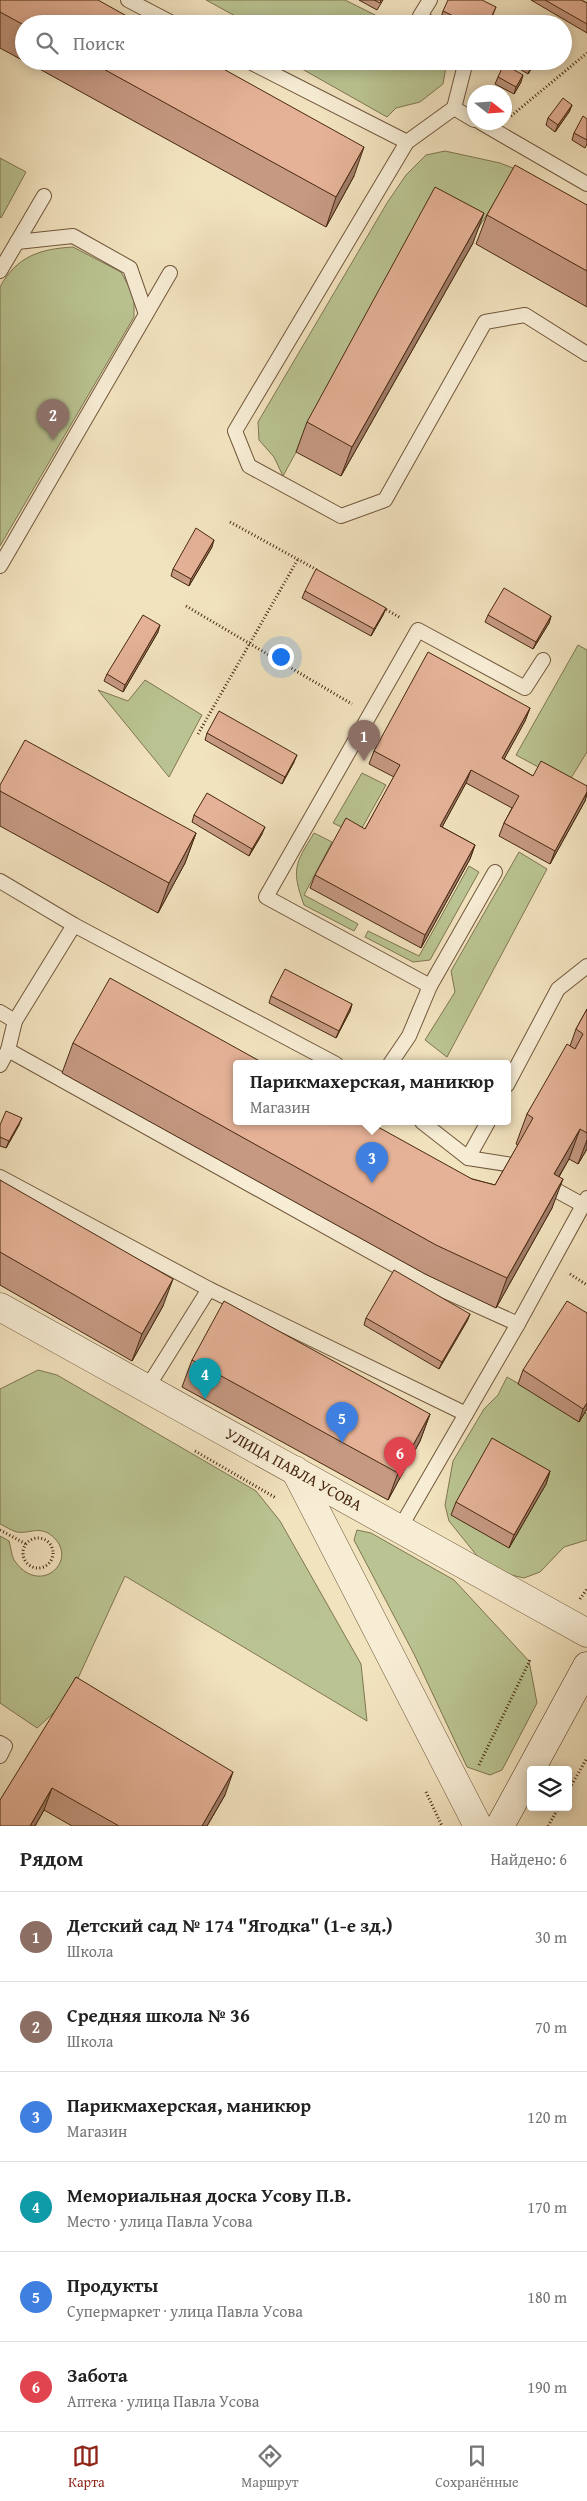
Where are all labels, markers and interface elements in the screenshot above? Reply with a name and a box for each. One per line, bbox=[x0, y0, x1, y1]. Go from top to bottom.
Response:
search box bbox=[15, 15, 572, 70]
icon: search bbox=[33, 29, 61, 57]
text: Поиск bbox=[73, 29, 125, 57]
north arrow bbox=[467, 85, 512, 130]
pin: 2 bbox=[37, 399, 69, 440]
your location bbox=[268, 644, 294, 670]
pin: 1 bbox=[348, 720, 380, 761]
popup bbox=[233, 1060, 511, 1125]
text: Парикмахерская, маникюр bbox=[250, 1067, 494, 1095]
text: Магазин bbox=[250, 1095, 310, 1119]
pin: 3 bbox=[356, 1142, 388, 1183]
pin: 4 bbox=[189, 1358, 221, 1399]
pin: 5 bbox=[326, 1402, 358, 1443]
street label: УЛИЦА ПАВЛА УСОВА bbox=[221, 1421, 367, 1517]
pin: 6 bbox=[384, 1437, 416, 1478]
map controls bbox=[527, 1766, 572, 1811]
button: layers bbox=[527, 1766, 572, 1811]
text: Рядом bbox=[20, 1843, 83, 1874]
text: Найдено: 6 bbox=[490, 1847, 567, 1871]
text: Детский сад № 174 "Ягодка" (1-е зд.) bbox=[67, 1911, 393, 1939]
text: 1 bbox=[32, 1925, 40, 1949]
text: 30 m bbox=[535, 1925, 567, 1949]
text: Школа bbox=[67, 1939, 113, 1963]
text: Средняя школа № 36 bbox=[67, 2001, 250, 2029]
text: 2 bbox=[32, 2015, 40, 2039]
text: 70 m bbox=[535, 2015, 567, 2039]
text: Школа bbox=[67, 2029, 113, 2053]
text: Парикмахерская, маникюр bbox=[67, 2091, 311, 2119]
text: 3 bbox=[32, 2105, 40, 2129]
text: 120 m bbox=[527, 2105, 567, 2129]
text: Магазин bbox=[67, 2119, 127, 2143]
text: Мемориальная доска Усову П.В. bbox=[67, 2181, 351, 2209]
text: 4 bbox=[32, 2195, 40, 2219]
text: 170 m bbox=[527, 2195, 567, 2219]
text: Место · улица Павла Усова bbox=[67, 2209, 253, 2233]
text: Продукты bbox=[67, 2271, 158, 2299]
text: 5 bbox=[32, 2285, 40, 2309]
text: 180 m bbox=[527, 2285, 567, 2309]
text: Супермаркет · улица Павла Усова bbox=[67, 2299, 303, 2323]
text: Забота bbox=[67, 2361, 128, 2389]
text: 6 bbox=[32, 2375, 40, 2399]
text: 190 m bbox=[527, 2375, 567, 2399]
text: Аптека · улица Павла Усова bbox=[67, 2389, 259, 2413]
tab: Карта bbox=[68, 2442, 105, 2492]
tab: Маршрут bbox=[241, 2442, 299, 2492]
tab: Сохранённые bbox=[435, 2442, 519, 2492]

